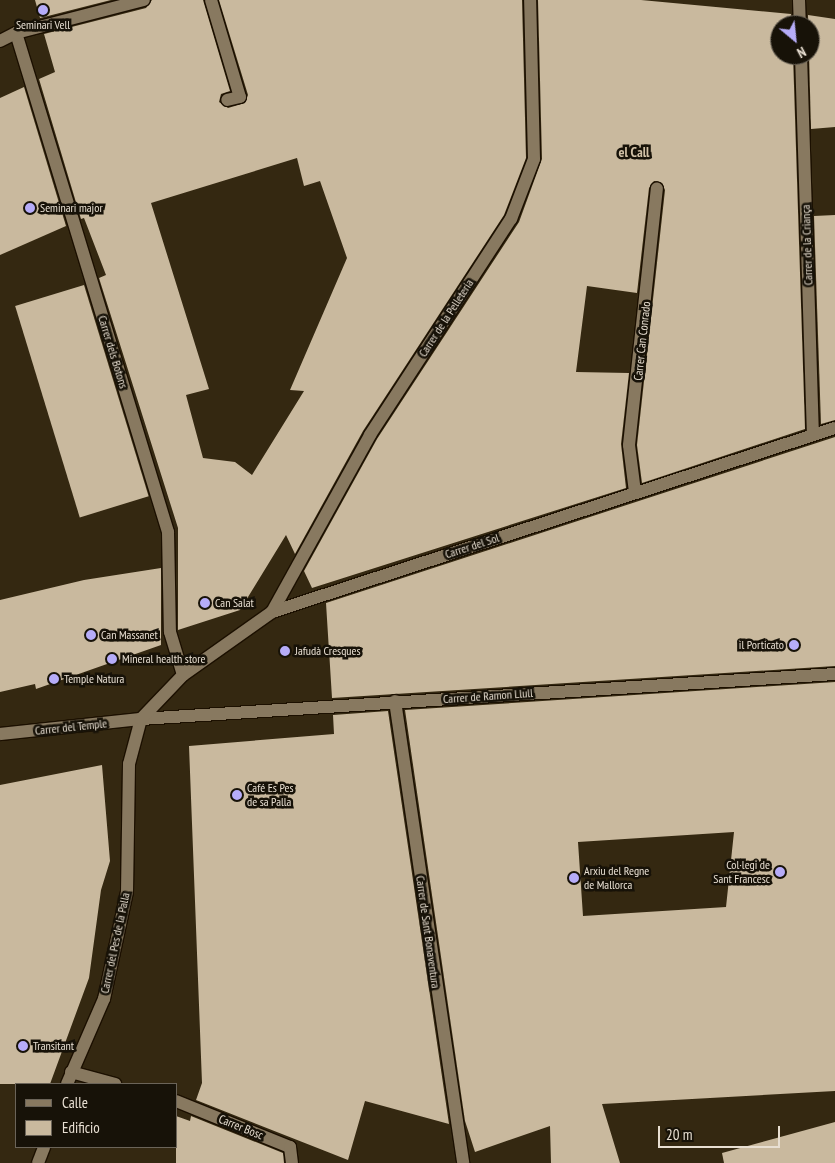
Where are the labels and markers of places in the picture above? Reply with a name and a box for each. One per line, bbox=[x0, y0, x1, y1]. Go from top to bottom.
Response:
marker: Seminari Vell bbox=[37, 4, 49, 16]
place label: Seminari Vell bbox=[16, 18, 70, 32]
place label: Seminari major bbox=[40, 201, 103, 215]
marker: Seminari major bbox=[24, 202, 36, 214]
place label: Can Salat bbox=[215, 596, 254, 610]
marker: Can Salat bbox=[199, 597, 211, 609]
place label: Can Massanet bbox=[101, 628, 158, 642]
marker: Can Massanet bbox=[85, 629, 97, 641]
place label: il Porticato bbox=[739, 638, 784, 652]
marker: il Porticato bbox=[788, 639, 800, 651]
place label: Jafudà Cresques bbox=[295, 644, 361, 658]
marker: Jafudà Cresques bbox=[279, 645, 291, 657]
place label: Mineral health store bbox=[122, 652, 206, 666]
marker: Mineral health store bbox=[106, 653, 118, 665]
place label: Temple Natura bbox=[64, 672, 124, 686]
marker: Temple Natura bbox=[48, 673, 60, 685]
place label: Café Es Pes de sa Palla bbox=[247, 781, 293, 809]
marker: Café Es Pes de sa Palla bbox=[231, 789, 243, 801]
place label: Col·legi de Sant Francesc bbox=[713, 858, 770, 886]
place label: Arxiu del Regne de Mallorca bbox=[584, 864, 649, 892]
marker: Col·legi de Sant Francesc bbox=[774, 866, 786, 878]
marker: Arxiu del Regne de Mallorca bbox=[568, 872, 580, 884]
place label: Transitant bbox=[33, 1039, 74, 1053]
marker: Transitant bbox=[17, 1040, 29, 1052]

